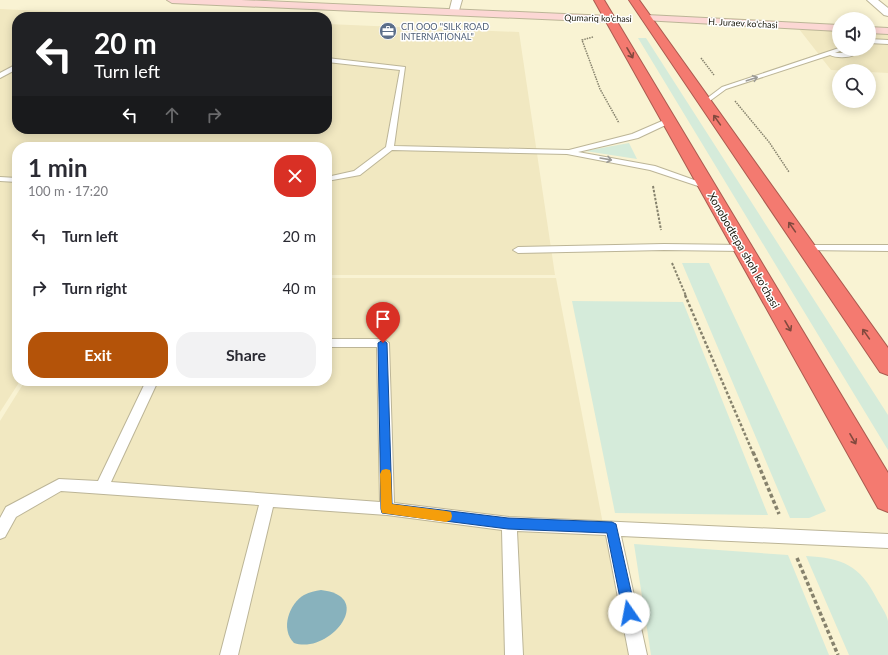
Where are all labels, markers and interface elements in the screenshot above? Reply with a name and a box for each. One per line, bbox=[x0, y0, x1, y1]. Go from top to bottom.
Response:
street label: Qumariq ko'chasi bbox=[564, 12, 632, 24]
map controls bbox=[832, 12, 876, 108]
button: sound bbox=[832, 12, 876, 56]
street label: H. Juraev ko'chasi bbox=[708, 16, 778, 30]
office icon: СП ООО "SILK ROAD INTERNATIONAL" bbox=[378, 21, 398, 41]
place label: СП ООО "SILK ROAD INTERNATIONAL" bbox=[401, 21, 489, 42]
text: 20 m bbox=[94, 26, 157, 60]
icon: left bbox=[28, 28, 80, 80]
one-way arrow bbox=[627, 47, 635, 59]
text: Turn left bbox=[94, 60, 160, 82]
button: search bbox=[832, 64, 876, 108]
one-way arrow bbox=[745, 75, 758, 82]
icon: left bbox=[119, 104, 141, 126]
icon: ahead bbox=[161, 104, 183, 126]
icon: right bbox=[203, 104, 225, 126]
one-way arrow bbox=[713, 115, 721, 126]
text: 1 min bbox=[28, 153, 88, 182]
button: close bbox=[274, 155, 316, 197]
one-way arrow bbox=[599, 156, 612, 164]
text: 100 m · 17:20 bbox=[28, 183, 108, 199]
street label: Xonobodtepa shoh ko'chasi bbox=[705, 190, 783, 311]
one-way arrow bbox=[788, 222, 796, 233]
icon: left bbox=[28, 225, 50, 247]
text: Turn left bbox=[62, 227, 118, 245]
text: 20 m bbox=[282, 227, 316, 245]
icon: right bbox=[28, 277, 50, 299]
text: Turn right bbox=[62, 279, 127, 297]
text: 40 m bbox=[282, 279, 316, 297]
pin bbox=[366, 302, 400, 343]
icon: arrive bbox=[372, 308, 394, 330]
one-way arrow bbox=[784, 320, 792, 332]
one-way arrow bbox=[862, 328, 870, 339]
button: Exit bbox=[28, 332, 168, 378]
button: Share bbox=[176, 332, 316, 378]
one-way arrow bbox=[849, 433, 857, 445]
position arrow bbox=[608, 592, 650, 634]

